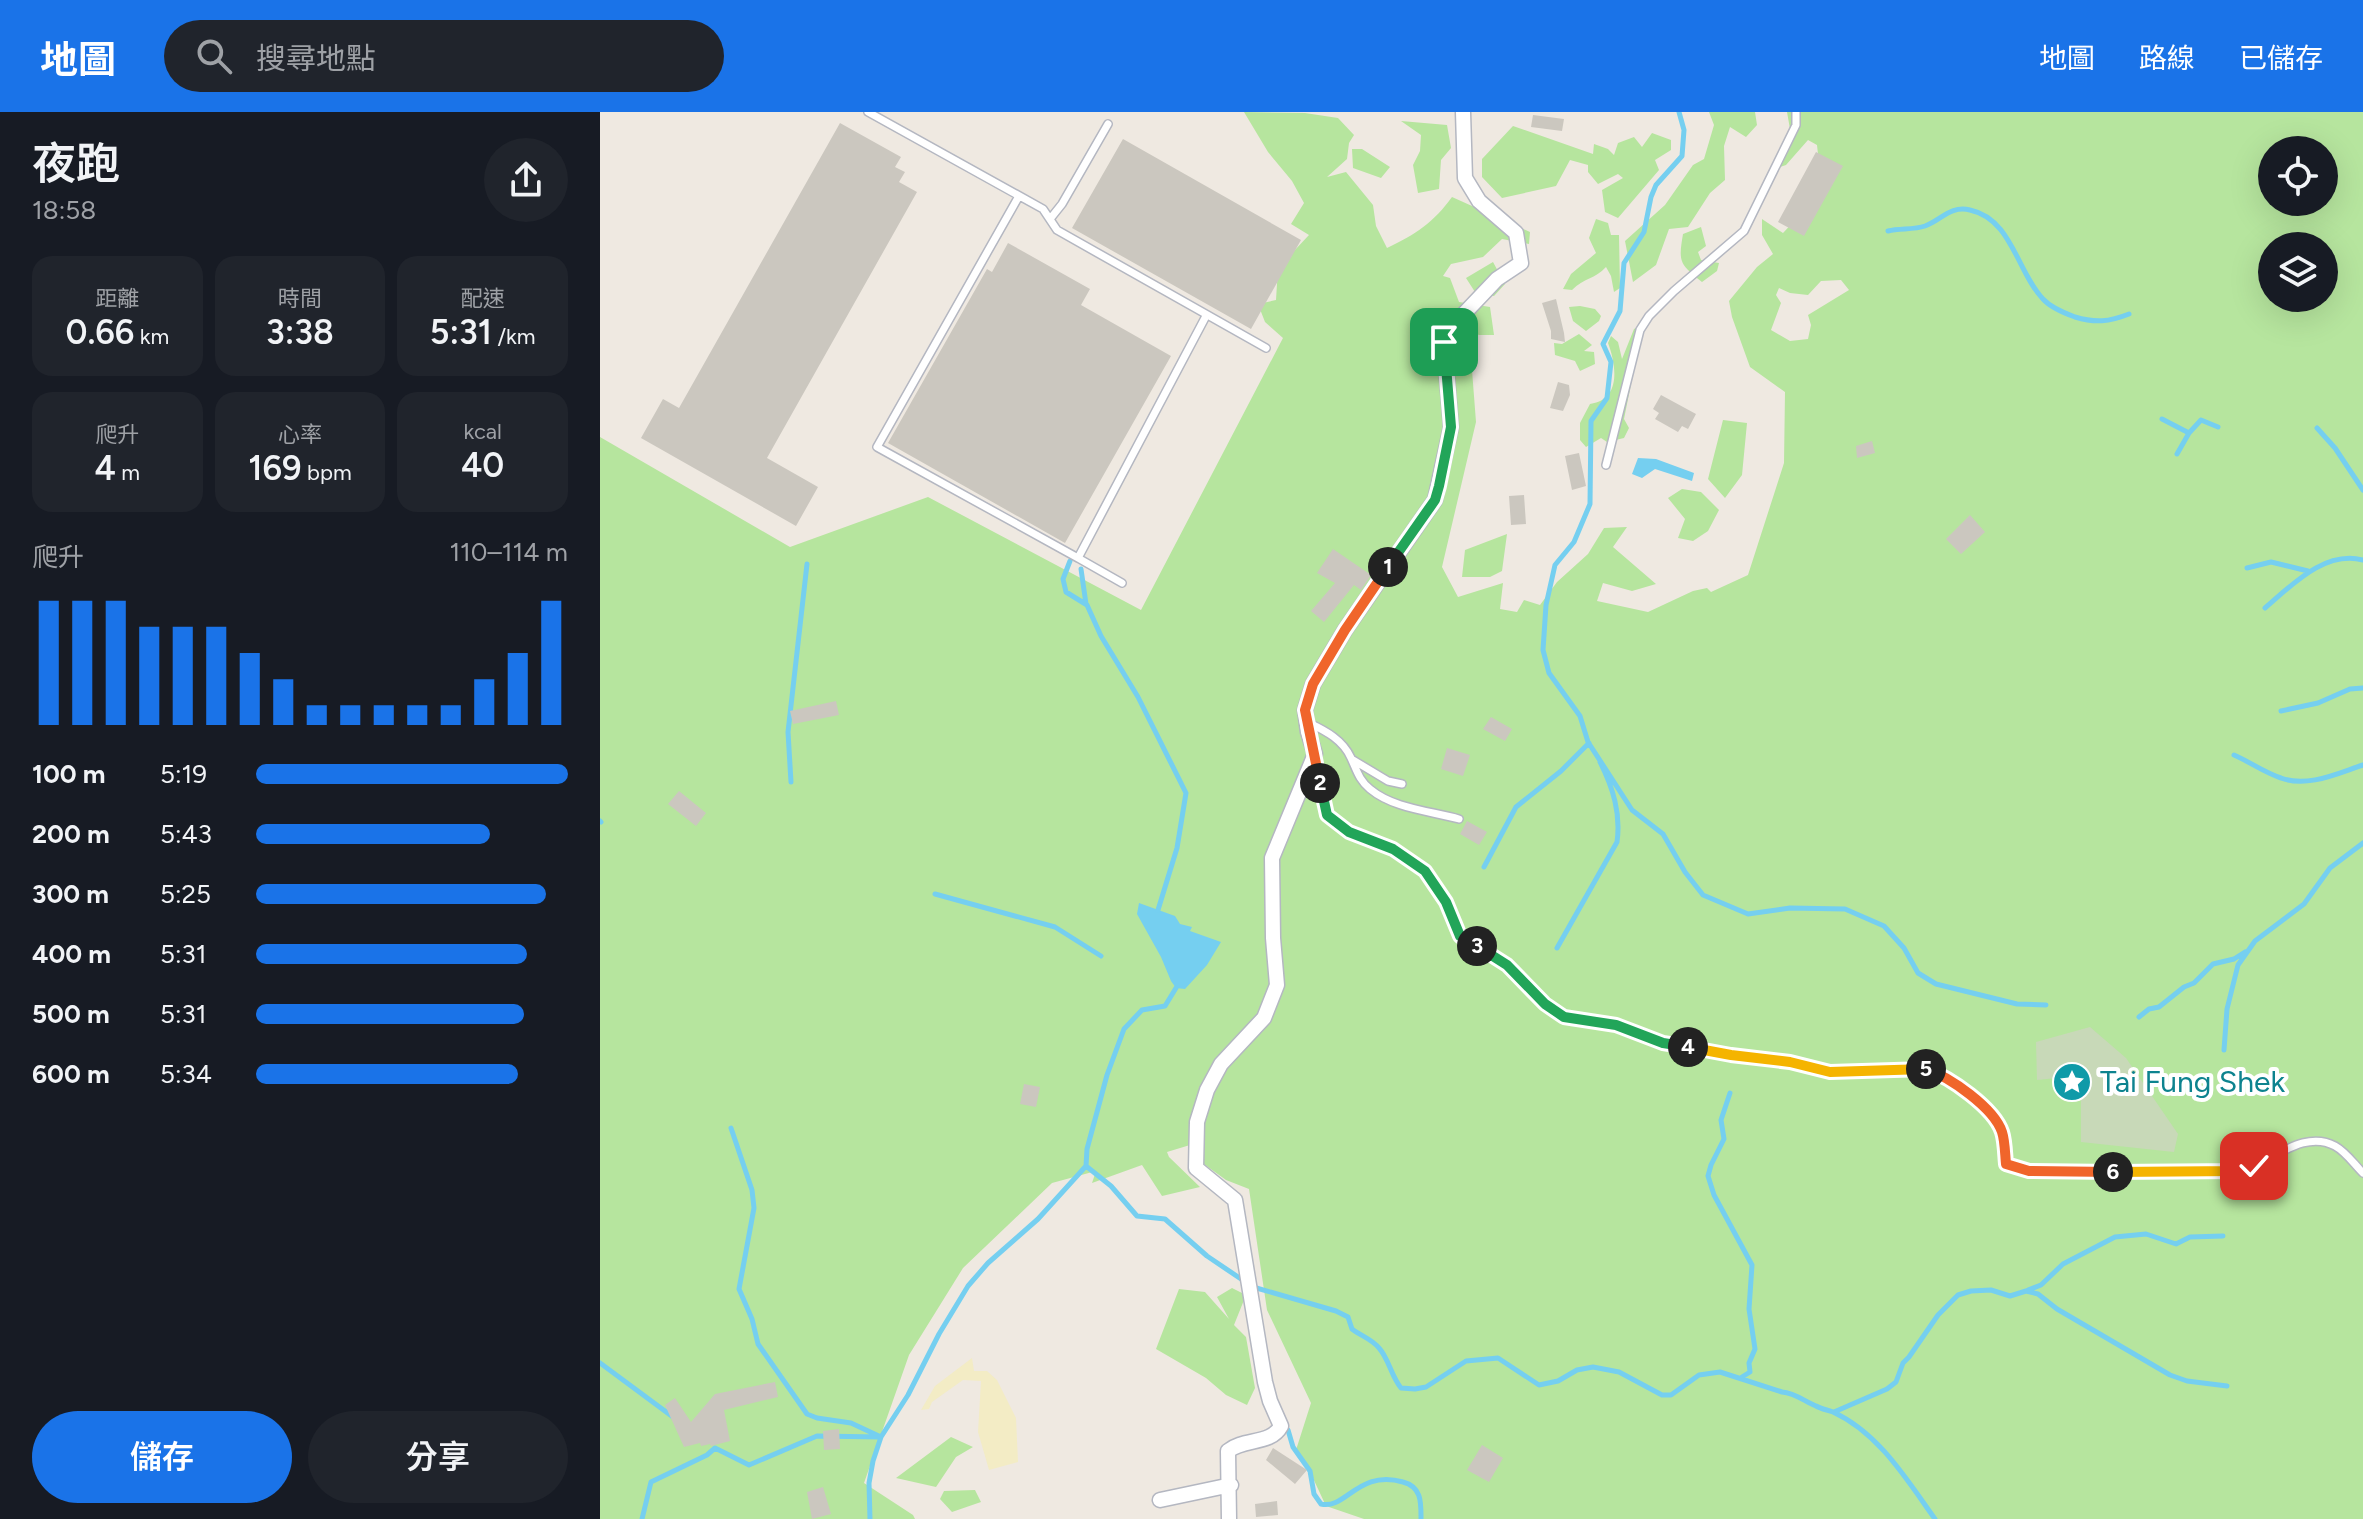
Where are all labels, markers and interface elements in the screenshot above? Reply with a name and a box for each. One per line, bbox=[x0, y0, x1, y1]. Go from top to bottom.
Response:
search box bbox=[164, 20, 724, 92]
icon: search bbox=[192, 34, 236, 78]
text: 地圖 bbox=[40, 37, 116, 83]
text: 搜尋地點 bbox=[256, 40, 376, 77]
text: 地圖 bbox=[2039, 41, 2095, 75]
text: 路線 bbox=[2139, 41, 2195, 75]
text: 已儲存 bbox=[2239, 41, 2323, 75]
map controls bbox=[2258, 136, 2338, 312]
button: locate bbox=[2258, 136, 2338, 216]
text: 夜跑 bbox=[32, 137, 120, 190]
button: share bbox=[484, 138, 568, 222]
text: 18:58 bbox=[32, 194, 96, 226]
button: layers bbox=[2258, 232, 2338, 312]
text: 距離 bbox=[95, 285, 139, 312]
text: 時間 bbox=[278, 285, 322, 312]
text: 配速 bbox=[461, 285, 505, 312]
pin bbox=[1410, 308, 1478, 376]
text: 0.66 bbox=[65, 312, 134, 353]
text: 3:38 bbox=[266, 312, 334, 353]
text: 5:31 bbox=[430, 312, 492, 353]
icon: arrive bbox=[1422, 320, 1466, 364]
text: km bbox=[134, 323, 169, 350]
text: /km bbox=[492, 323, 535, 350]
text: kcal bbox=[463, 418, 502, 445]
text: 爬升 bbox=[95, 421, 139, 448]
text: 心率 bbox=[278, 421, 322, 448]
text: 40 bbox=[461, 445, 504, 486]
text: 4 bbox=[95, 448, 116, 489]
text: 169 bbox=[248, 448, 302, 489]
text: m bbox=[116, 459, 140, 486]
text: bpm bbox=[302, 459, 352, 486]
text: 110–114 m bbox=[449, 536, 568, 568]
text: 爬升 bbox=[32, 541, 84, 573]
pin: 1 bbox=[1368, 547, 1408, 587]
text: 1 bbox=[1383, 553, 1393, 580]
text: 100 m bbox=[32, 758, 106, 790]
text: 5:19 bbox=[160, 758, 207, 790]
pin: 2 bbox=[1300, 763, 1340, 803]
text: 2 bbox=[1314, 769, 1326, 796]
text: 200 m bbox=[32, 818, 110, 850]
text: 5:43 bbox=[160, 818, 212, 850]
text: 300 m bbox=[32, 878, 109, 910]
text: 5:25 bbox=[160, 878, 211, 910]
pin: 3 bbox=[1457, 926, 1497, 966]
text: 3 bbox=[1471, 932, 1483, 959]
text: 400 m bbox=[32, 938, 111, 970]
text: 5:31 bbox=[160, 938, 206, 970]
text: 500 m bbox=[32, 998, 110, 1030]
text: 5:31 bbox=[160, 998, 206, 1030]
pin: 4 bbox=[1668, 1027, 1708, 1067]
text: 4 bbox=[1681, 1033, 1695, 1060]
pin: 5 bbox=[1906, 1049, 1946, 1089]
text: 5 bbox=[1920, 1055, 1932, 1082]
text: 600 m bbox=[32, 1058, 110, 1090]
text: 5:34 bbox=[160, 1058, 212, 1090]
place icon: Tai Fung Shek bbox=[2051, 1061, 2093, 1103]
place label: Tai Fung Shek bbox=[2100, 1063, 2285, 1100]
pin bbox=[2220, 1132, 2288, 1200]
icon: check bbox=[2232, 1144, 2276, 1188]
pin: 6 bbox=[2093, 1152, 2133, 1192]
text: 6 bbox=[2107, 1158, 2119, 1185]
button: 儲存 bbox=[32, 1411, 292, 1503]
button: 分享 bbox=[308, 1411, 568, 1503]

